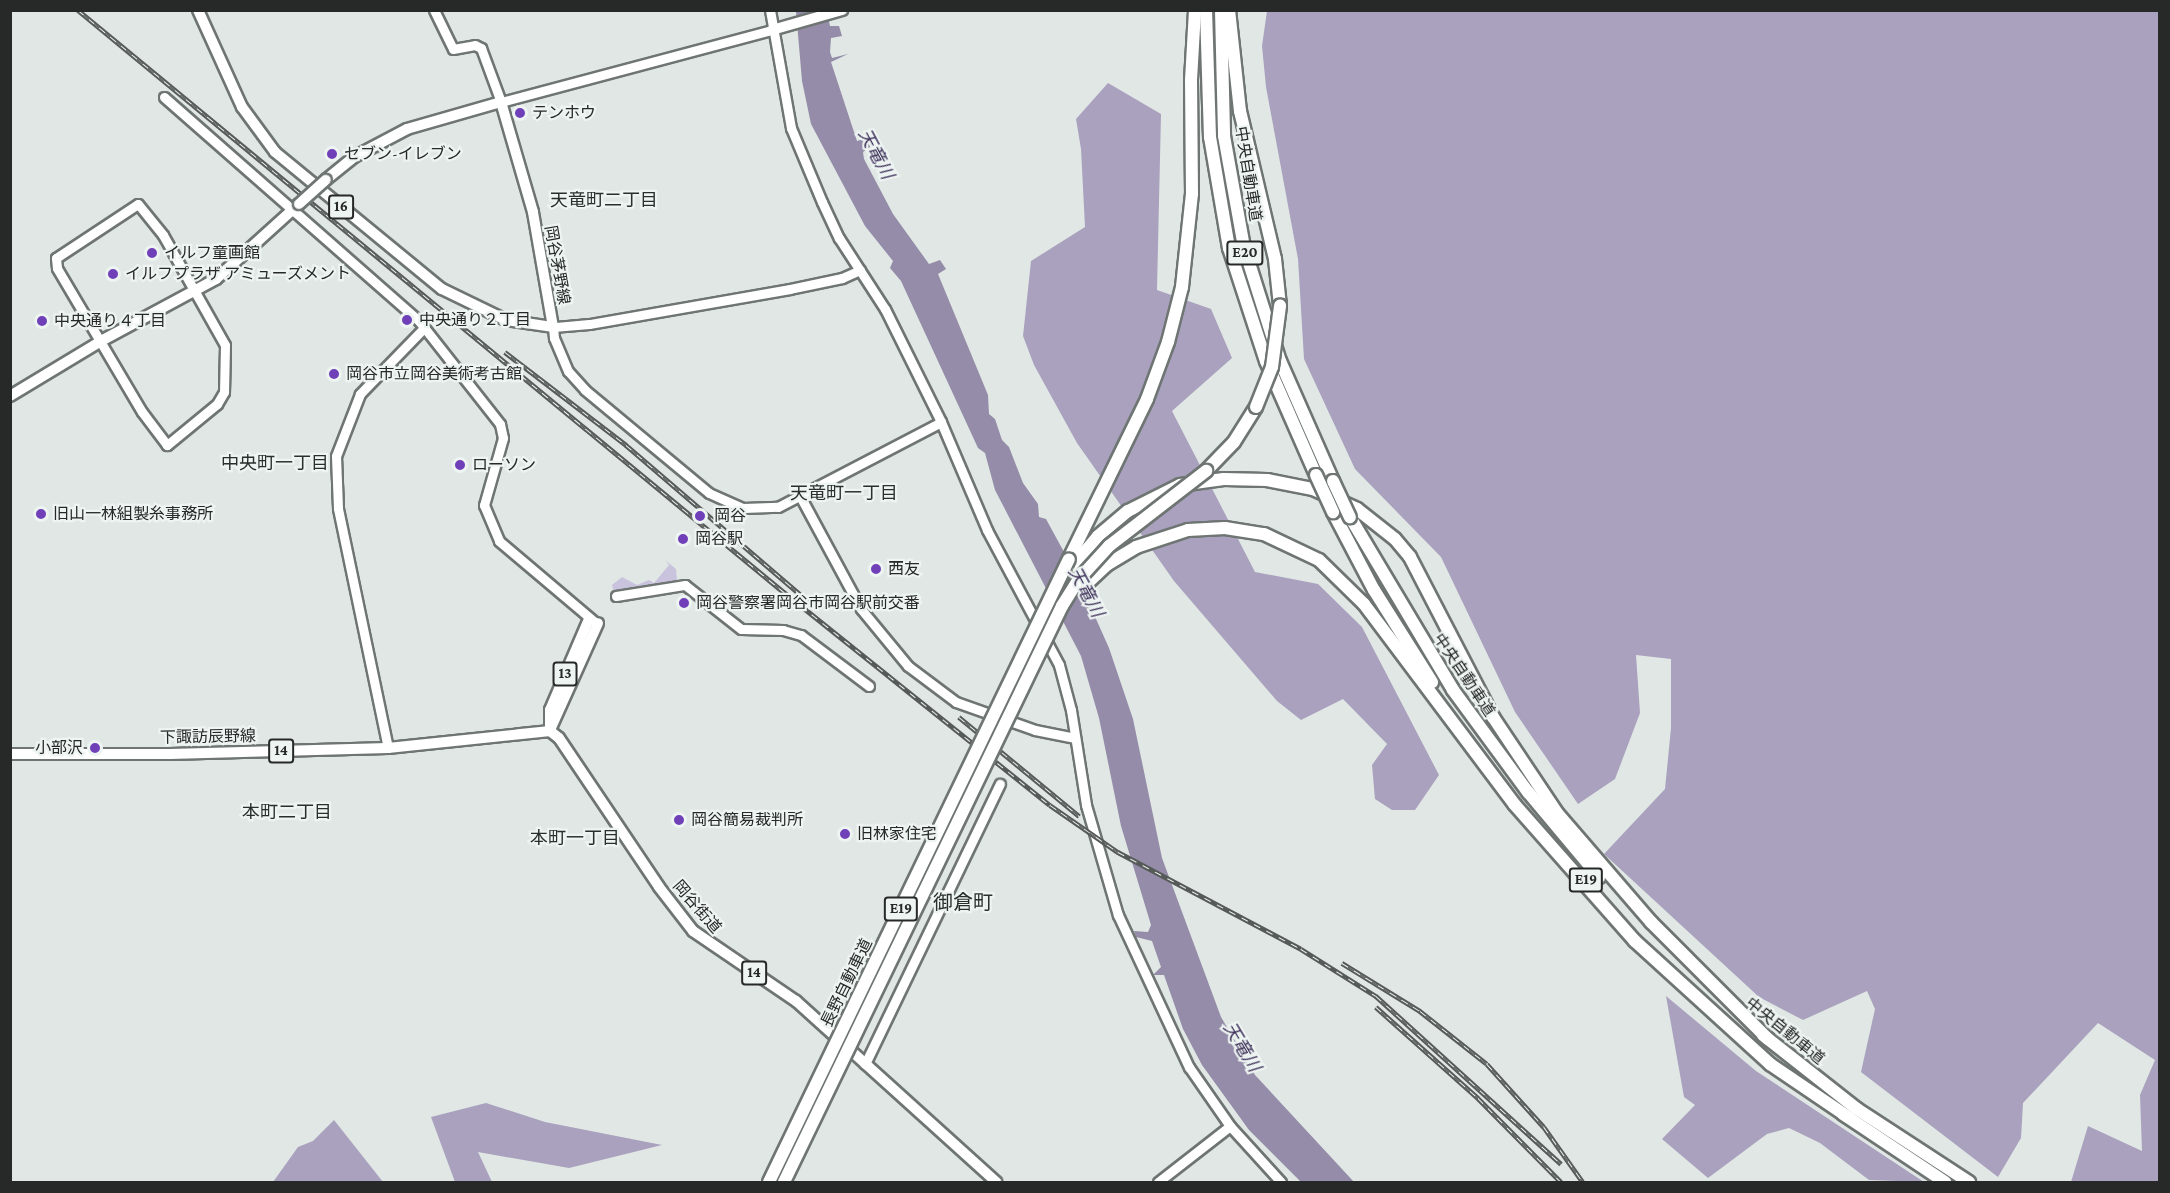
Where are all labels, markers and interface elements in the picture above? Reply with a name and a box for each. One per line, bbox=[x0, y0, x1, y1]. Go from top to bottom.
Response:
place label: テンホウ bbox=[532, 103, 596, 123]
marker: テンホウ bbox=[513, 106, 527, 120]
water label: 天竜川 bbox=[854, 125, 898, 183]
street label: 中央自動車道 bbox=[1231, 125, 1265, 223]
place label: セブン-イレブン bbox=[344, 144, 462, 164]
marker: セブン-イレブン bbox=[325, 147, 339, 161]
district label: 天竜町二丁目 bbox=[550, 189, 658, 211]
road number: 16 bbox=[328, 195, 354, 219]
street label: 岡谷茅野線 bbox=[541, 224, 573, 306]
road number: E20 bbox=[1226, 241, 1264, 265]
place label: イルフ童画館 bbox=[164, 243, 260, 263]
marker: イルフ童画館 bbox=[145, 246, 159, 260]
place label: イルフプラザ アミューズメント bbox=[125, 264, 352, 284]
marker: イルフプラザ アミューズメント bbox=[106, 267, 120, 281]
place label: 中央通り２丁目 bbox=[419, 310, 531, 330]
place label: 中央通り４丁目 bbox=[54, 311, 166, 331]
marker: 中央通り２丁目 bbox=[400, 313, 414, 327]
marker: 中央通り４丁目 bbox=[35, 314, 49, 328]
place label: 岡谷市立岡谷美術考古館 bbox=[346, 364, 522, 384]
marker: 岡谷市立岡谷美術考古館 bbox=[327, 367, 341, 381]
district label: 中央町一丁目 bbox=[221, 452, 329, 474]
place label: ローソン bbox=[472, 455, 536, 475]
marker: ローソン bbox=[453, 458, 467, 472]
district label: 天竜町一丁目 bbox=[790, 482, 898, 504]
place label: 旧山一林組製糸事務所 bbox=[53, 504, 213, 524]
place label: 岡谷 bbox=[714, 506, 746, 526]
marker: 旧山一林組製糸事務所 bbox=[34, 507, 48, 521]
marker: 岡谷 bbox=[691, 507, 709, 525]
place label: 岡谷駅 bbox=[695, 529, 743, 549]
marker: 岡谷駅 bbox=[676, 532, 690, 546]
place label: 西友 bbox=[888, 559, 920, 579]
marker: 西友 bbox=[869, 562, 883, 576]
water label: 天竜川 bbox=[1064, 563, 1108, 621]
place label: 岡谷警察署岡谷市岡谷駅前交番 bbox=[696, 593, 920, 613]
marker: 岡谷警察署岡谷市岡谷駅前交番 bbox=[677, 596, 691, 610]
street label: 中央自動車道 bbox=[1429, 630, 1499, 720]
road number: 13 bbox=[552, 662, 578, 686]
street label: 下諏訪辰野線 bbox=[160, 727, 256, 747]
place label: 小部沢 bbox=[35, 738, 83, 758]
road number: 14 bbox=[268, 739, 294, 763]
marker: 小部沢 bbox=[88, 741, 102, 755]
district label: 本町二丁目 bbox=[242, 801, 332, 823]
place label: 岡谷簡易裁判所 bbox=[691, 810, 803, 830]
marker: 岡谷簡易裁判所 bbox=[672, 813, 686, 827]
place label: 旧林家住宅 bbox=[857, 824, 937, 844]
district label: 本町一丁目 bbox=[530, 827, 620, 849]
marker: 旧林家住宅 bbox=[838, 827, 852, 841]
road number: E19 bbox=[1568, 868, 1604, 892]
street label: 岡谷街道 bbox=[669, 877, 725, 937]
district label: 御倉町 bbox=[933, 890, 993, 914]
road number: E19 bbox=[883, 897, 919, 921]
street label: 長野自動車道 bbox=[817, 936, 877, 1030]
road number: 14 bbox=[740, 961, 768, 985]
street label: 中央自動車道 bbox=[1742, 993, 1828, 1069]
water label: 天竜川 bbox=[1219, 1018, 1265, 1076]

